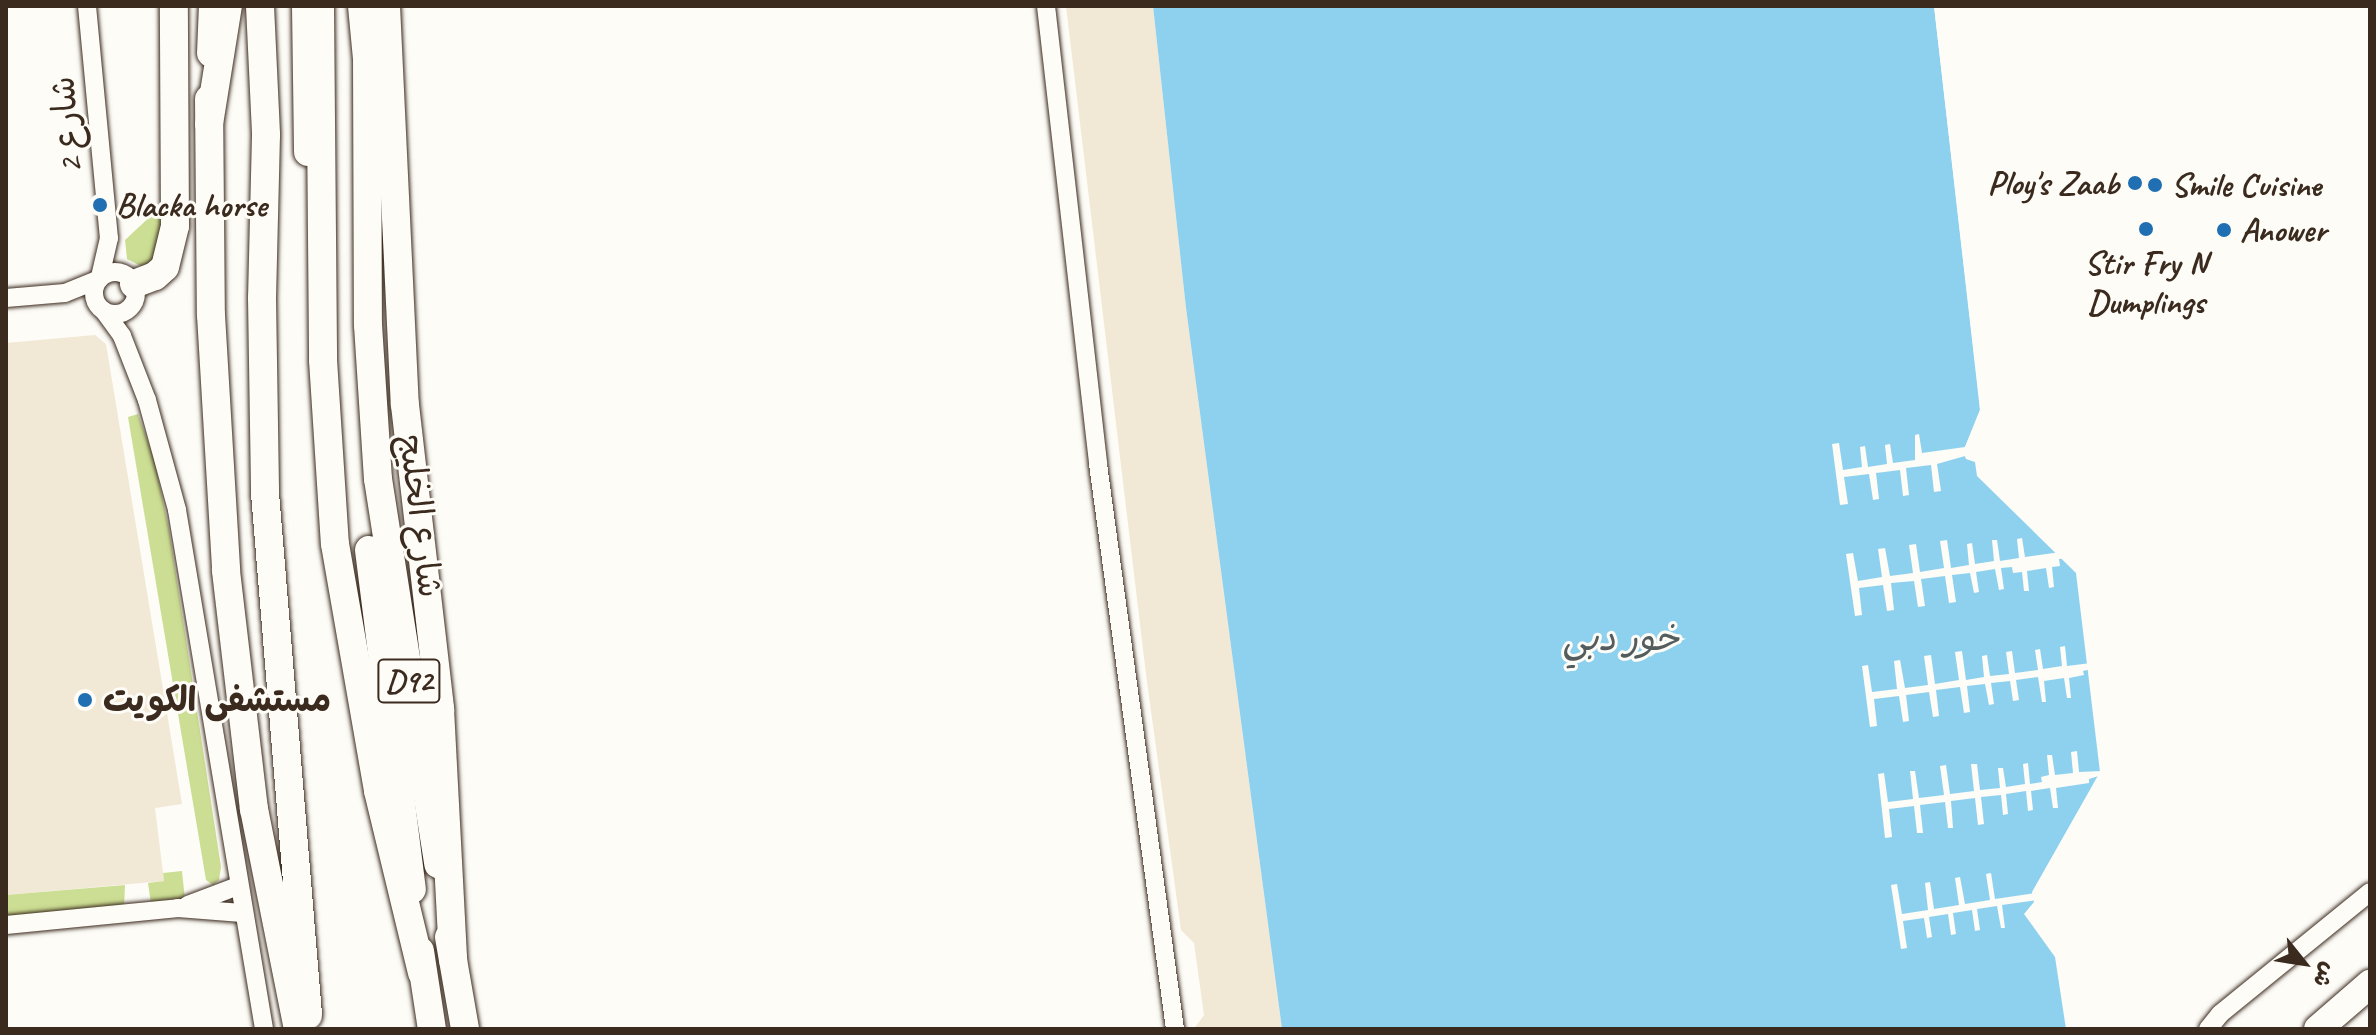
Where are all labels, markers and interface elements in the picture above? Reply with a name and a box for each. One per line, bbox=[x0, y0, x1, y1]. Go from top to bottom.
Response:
street label: شارع 2 bbox=[41, 75, 91, 175]
place label: Ploy's Zaab bbox=[1987, 163, 2119, 203]
place label: Smile Cuisine bbox=[2171, 165, 2320, 205]
marker: Ploy's Zaab bbox=[2126, 174, 2144, 192]
marker: Smile Cuisine bbox=[2146, 176, 2164, 194]
place label: Blacka horse bbox=[116, 185, 266, 225]
marker: Blacka horse bbox=[91, 196, 109, 214]
place label: Anower bbox=[2240, 210, 2326, 250]
marker: Stir Fry N Dumplings bbox=[2137, 220, 2155, 238]
marker: Anower bbox=[2215, 221, 2233, 239]
place label: Stir Fry N Dumplings bbox=[2084, 242, 2208, 322]
street label: شارع الخليج bbox=[391, 432, 451, 600]
water label: خور دبي bbox=[1563, 617, 1679, 661]
road number: D92 bbox=[377, 653, 441, 709]
place label: مستشفى الكويت bbox=[103, 680, 331, 720]
marker: مستشفى الكويت bbox=[74, 689, 96, 711]
north arrow bbox=[2264, 923, 2344, 1003]
text: ش bbox=[2307, 958, 2343, 992]

